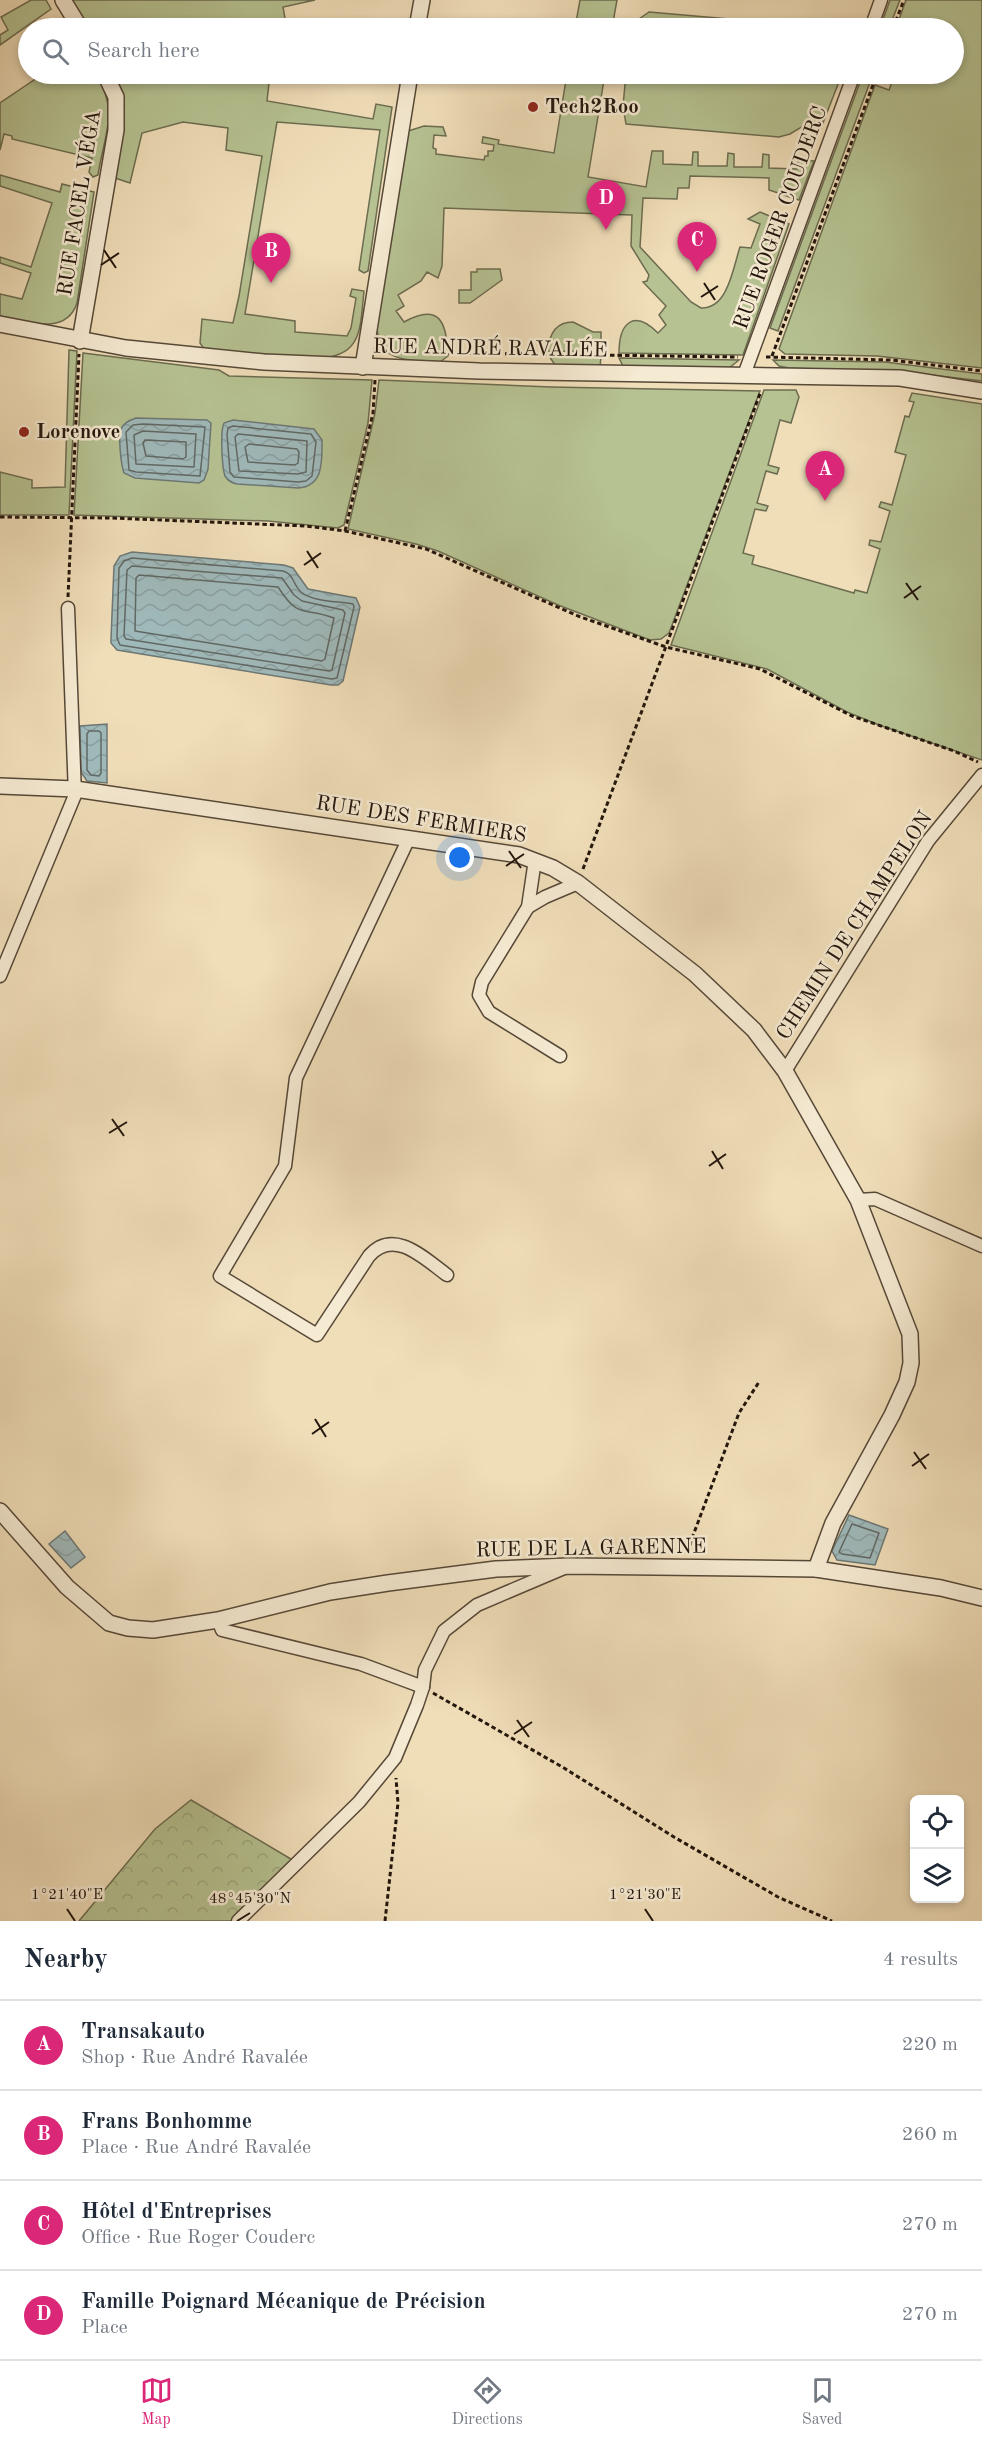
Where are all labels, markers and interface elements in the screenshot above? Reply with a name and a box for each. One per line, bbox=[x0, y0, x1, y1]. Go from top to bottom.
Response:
search box bbox=[18, 18, 964, 84]
icon: search bbox=[39, 35, 72, 68]
text: Search here bbox=[87, 40, 200, 62]
place label: Tech2Roo bbox=[545, 97, 639, 118]
marker: Tech2Roo bbox=[526, 100, 540, 114]
street label: RUE ROGER COUDERC bbox=[731, 104, 831, 332]
street label: RUE FACEL VÉGA bbox=[51, 108, 105, 298]
pin: D bbox=[586, 180, 626, 230]
pin: C bbox=[678, 222, 716, 272]
pin: B bbox=[252, 234, 290, 283]
street label: RUE ANDRÉ RAVALÉE bbox=[372, 332, 608, 362]
place label: Lorenove bbox=[36, 422, 120, 443]
marker: Lorenove bbox=[17, 425, 31, 439]
pin: A bbox=[806, 452, 844, 501]
street label: RUE DES FERMIERS bbox=[314, 793, 528, 847]
street label: CHEMIN DE CHAMPELON bbox=[773, 808, 937, 1044]
your location bbox=[445, 843, 474, 872]
street label: RUE DE LA GARENNE bbox=[476, 1536, 706, 1562]
map controls bbox=[910, 1795, 964, 1903]
button: locate bbox=[910, 1795, 964, 1849]
button: layers bbox=[910, 1849, 964, 1903]
text: 1°21'40"E bbox=[31, 1888, 103, 1903]
text: 1°21'30"E bbox=[609, 1888, 681, 1903]
text: 48°45'30"N bbox=[209, 1892, 291, 1907]
text: Nearby bbox=[24, 1947, 108, 1973]
text: 4 results bbox=[883, 1950, 958, 1970]
text: Transakauto bbox=[81, 2021, 205, 2043]
text: A bbox=[36, 2035, 51, 2055]
text: 220 m bbox=[902, 2035, 958, 2055]
text: Shop · Rue André Ravalée bbox=[81, 2048, 308, 2068]
text: Frans Bonhomme bbox=[81, 2111, 252, 2133]
text: B bbox=[36, 2125, 51, 2145]
text: 260 m bbox=[902, 2125, 958, 2145]
text: Place · Rue André Ravalée bbox=[81, 2138, 311, 2158]
text: Hôtel d'Entreprises bbox=[81, 2201, 271, 2223]
text: C bbox=[37, 2215, 50, 2235]
text: 270 m bbox=[902, 2215, 958, 2235]
text: Office · Rue Roger Couderc bbox=[81, 2228, 315, 2248]
text: Famille Poignard Mécanique de Précision bbox=[81, 2291, 486, 2313]
text: D bbox=[36, 2305, 51, 2325]
text: 270 m bbox=[902, 2305, 958, 2325]
text: Place bbox=[81, 2318, 128, 2338]
tab: Map bbox=[140, 2374, 173, 2430]
tab: Directions bbox=[452, 2374, 523, 2430]
tab: Saved bbox=[802, 2374, 842, 2430]

